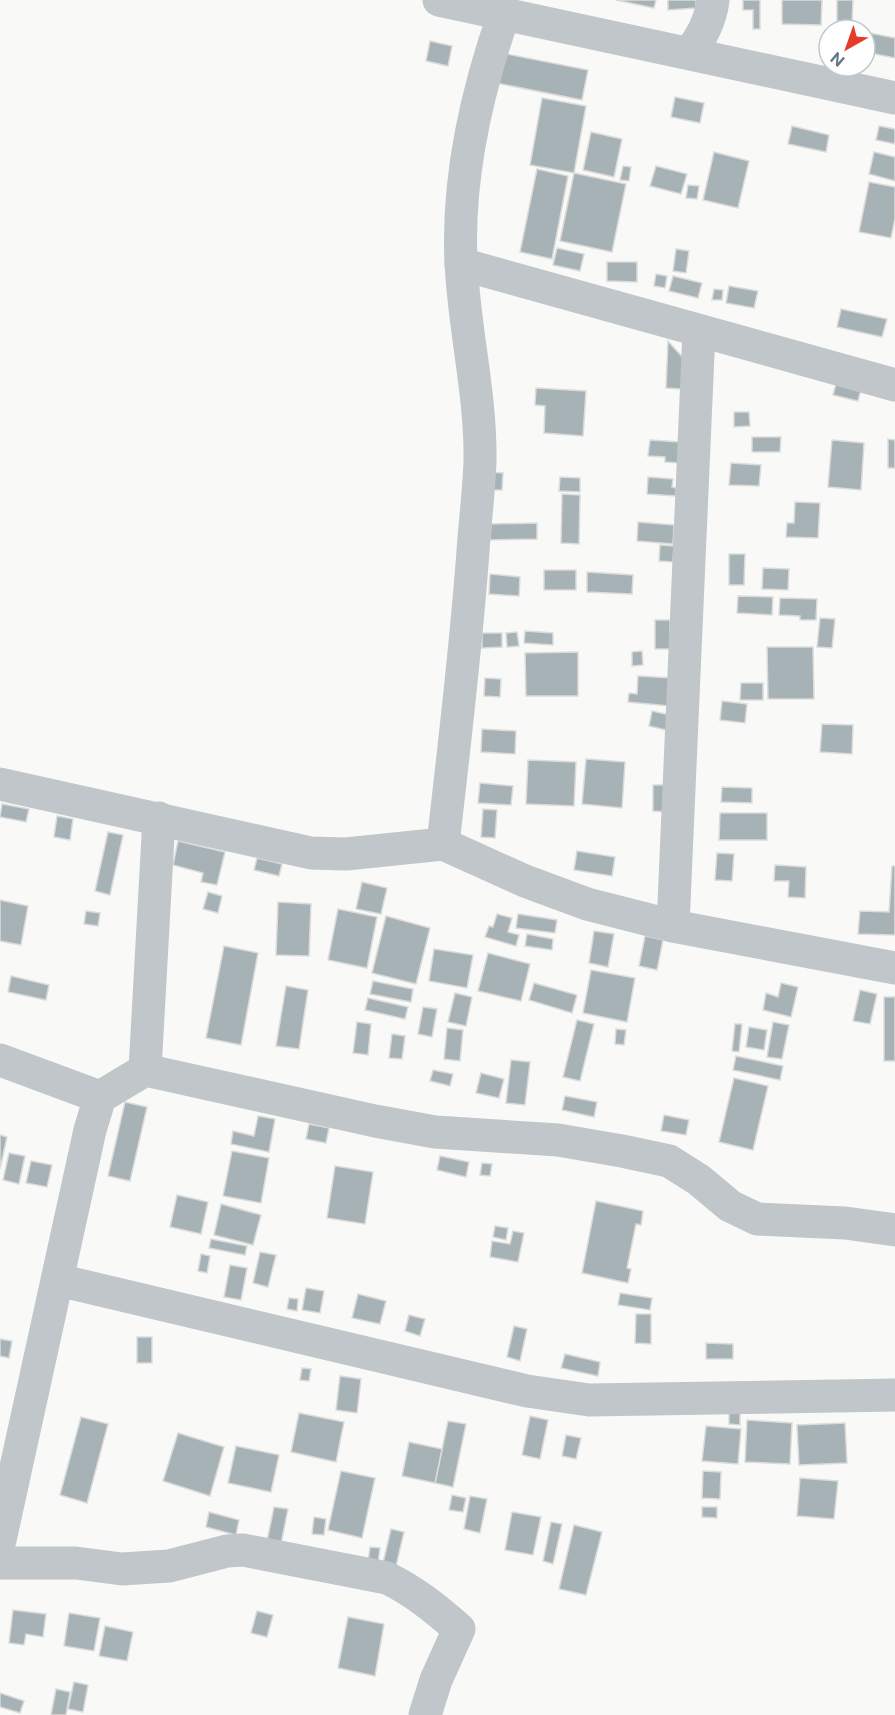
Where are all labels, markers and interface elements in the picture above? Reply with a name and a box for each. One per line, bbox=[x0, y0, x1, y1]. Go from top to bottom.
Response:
north arrow bbox=[817, 18, 877, 78]
text: N bbox=[827, 48, 849, 70]

